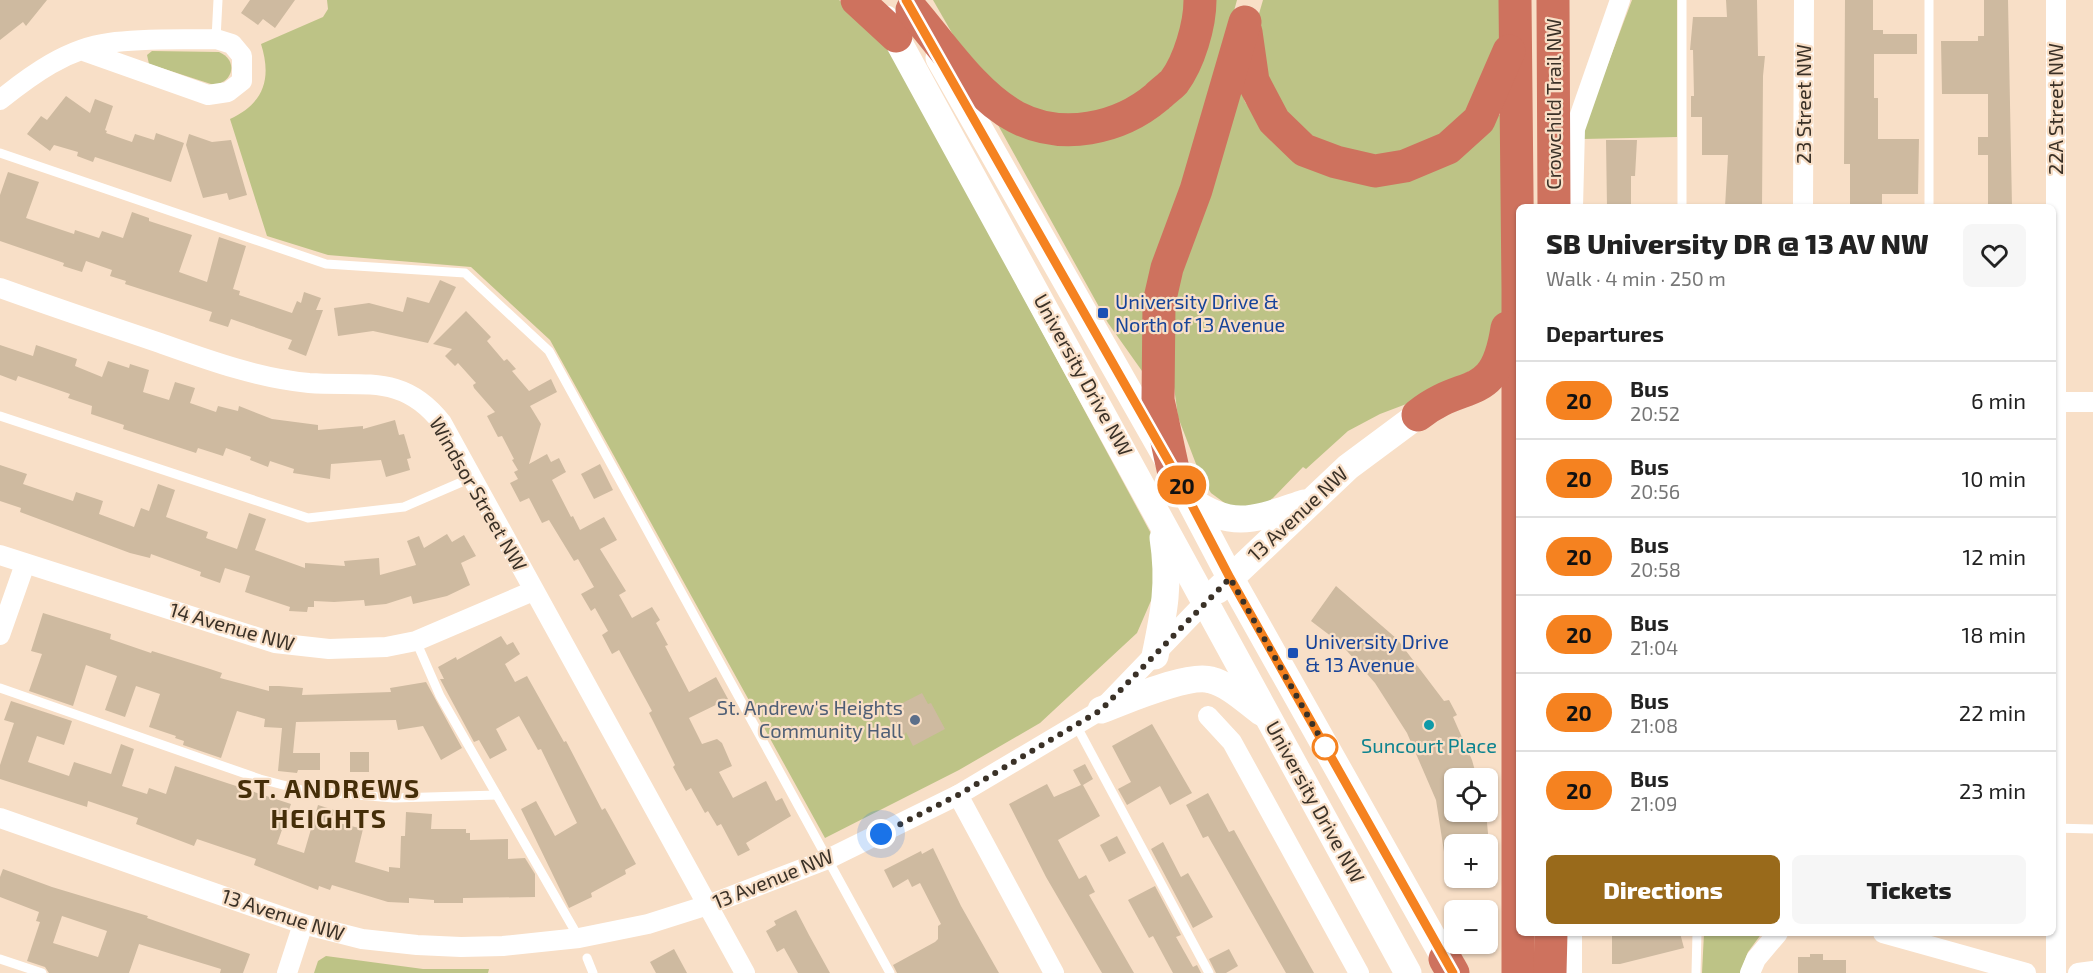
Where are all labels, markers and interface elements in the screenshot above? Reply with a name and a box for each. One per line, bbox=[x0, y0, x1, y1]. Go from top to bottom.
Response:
street label: Crowchild Trail NW bbox=[1541, 18, 1565, 190]
street label: 22A Street NW bbox=[2043, 43, 2067, 175]
street label: 23 Street NW bbox=[1791, 44, 1815, 164]
button: heart bbox=[1963, 224, 2026, 287]
text: SB University DR @ 13 AV NW bbox=[1546, 226, 1929, 260]
text: Walk · 4 min · 250 m bbox=[1546, 266, 1726, 290]
street label: University Drive NW bbox=[1029, 289, 1138, 460]
place label: University Drive & North of 13 Avenue bbox=[1115, 289, 1285, 336]
marker: University Drive & North of 13 Avenue bbox=[1096, 306, 1110, 320]
text: Departures bbox=[1546, 320, 1664, 346]
text: Bus bbox=[1630, 375, 1669, 401]
text: 6 min bbox=[1971, 387, 2026, 413]
text: 20 bbox=[1566, 388, 1592, 413]
text: 20:52 bbox=[1630, 401, 1680, 425]
street label: Windsor Street NW bbox=[425, 412, 533, 575]
text: Bus bbox=[1630, 453, 1669, 479]
street label: 13 Avenue NW bbox=[1242, 461, 1352, 566]
text: 10 min bbox=[1962, 465, 2026, 491]
line badge: 20 bbox=[1155, 466, 1209, 504]
text: 20 bbox=[1566, 466, 1592, 491]
text: 20 bbox=[1169, 473, 1195, 498]
text: 20:56 bbox=[1630, 479, 1680, 503]
text: Bus bbox=[1630, 531, 1669, 557]
text: 12 min bbox=[1962, 543, 2026, 569]
text: 20 bbox=[1566, 544, 1592, 569]
text: 20:58 bbox=[1630, 557, 1681, 581]
street label: 14 Avenue NW bbox=[167, 597, 298, 655]
text: Bus bbox=[1630, 609, 1669, 635]
text: 18 min bbox=[1961, 621, 2026, 647]
text: 20 bbox=[1566, 622, 1592, 647]
place label: University Drive & 13 Avenue bbox=[1305, 629, 1449, 676]
text: 21:04 bbox=[1630, 635, 1678, 659]
marker: University Drive & 13 Avenue bbox=[1286, 646, 1300, 660]
text: Bus bbox=[1630, 687, 1669, 713]
place label: St. Andrew's Heights Community Hall bbox=[717, 695, 903, 742]
text: 22 min bbox=[1959, 699, 2026, 725]
text: 20 bbox=[1566, 700, 1592, 725]
marker: St. Andrew's Heights Community Hall bbox=[908, 713, 922, 727]
text: 21:08 bbox=[1630, 713, 1678, 737]
street label: University Drive NW bbox=[1261, 716, 1370, 887]
marker: Suncourt Place bbox=[1422, 718, 1436, 732]
place label: Suncourt Place bbox=[1361, 733, 1497, 757]
unlabelled marker bbox=[1312, 734, 1338, 760]
text: Bus bbox=[1630, 765, 1669, 791]
map controls bbox=[1444, 768, 1498, 954]
button: locate bbox=[1444, 768, 1498, 822]
district label: ST. ANDREWS HEIGHTS bbox=[237, 772, 421, 833]
text: 23 min bbox=[1959, 777, 2026, 803]
text: 20 bbox=[1566, 778, 1592, 803]
text: 21:09 bbox=[1630, 791, 1677, 815]
your location bbox=[866, 819, 896, 849]
button: + bbox=[1444, 834, 1498, 888]
street label: 13 Avenue NW bbox=[709, 843, 836, 913]
button: Directions bbox=[1546, 855, 1780, 924]
button: Tickets bbox=[1792, 855, 2026, 924]
street label: 13 Avenue NW bbox=[219, 883, 348, 945]
button: − bbox=[1444, 900, 1498, 954]

